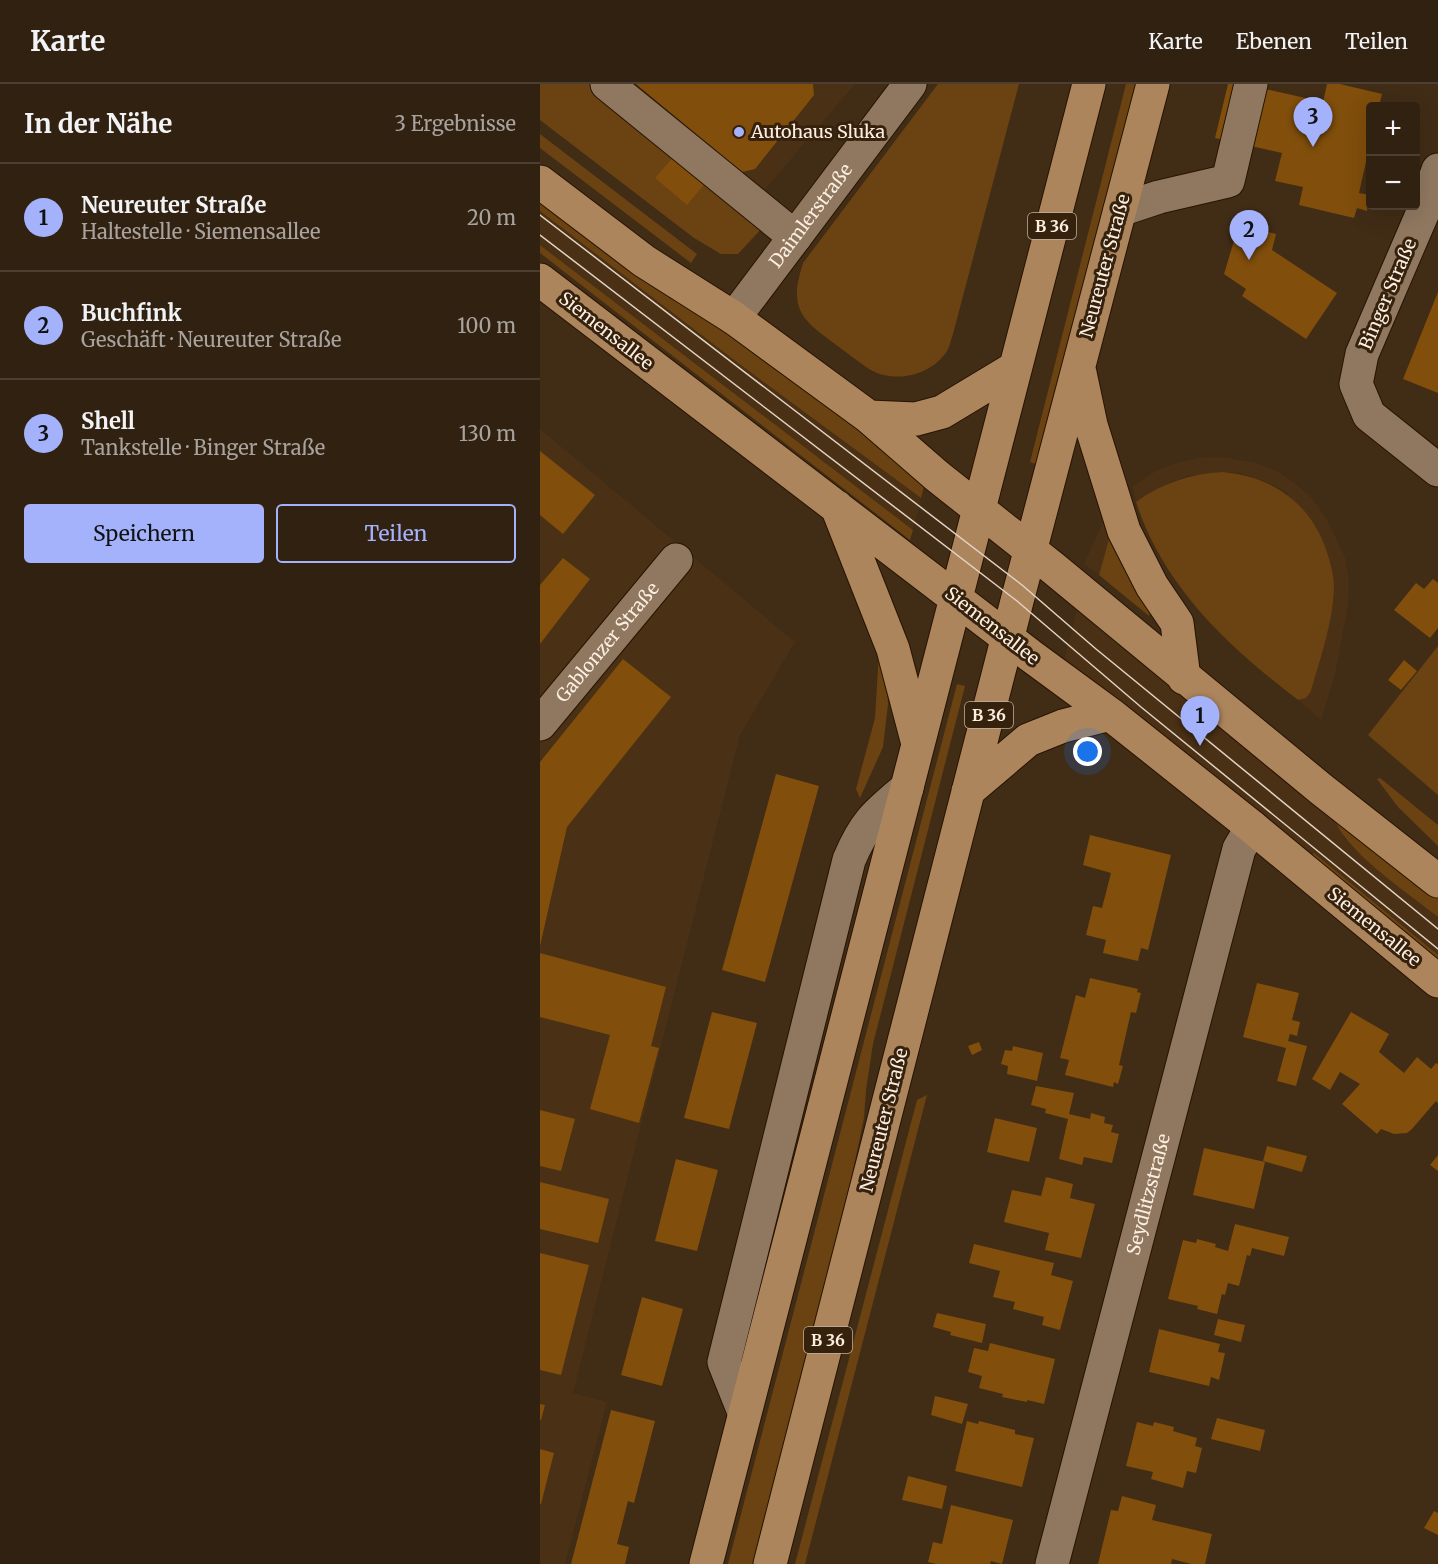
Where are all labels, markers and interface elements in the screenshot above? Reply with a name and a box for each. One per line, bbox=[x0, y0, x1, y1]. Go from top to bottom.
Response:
text: Karte bbox=[30, 23, 105, 59]
text: Karte bbox=[1148, 28, 1203, 55]
text: Ebenen bbox=[1236, 28, 1312, 55]
text: Teilen bbox=[1345, 28, 1408, 55]
pin: 3 bbox=[1294, 98, 1332, 147]
map controls bbox=[1366, 102, 1420, 210]
button: + bbox=[1366, 102, 1420, 156]
text: In der Nähe bbox=[24, 107, 172, 140]
text: 3 Ergebnisse bbox=[394, 111, 516, 136]
place label: Autohaus Sluka bbox=[750, 120, 885, 143]
marker: Autohaus Sluka bbox=[732, 125, 746, 139]
button: − bbox=[1366, 156, 1420, 210]
street label: Daimlerstraße bbox=[764, 159, 857, 272]
text: Neureuter Straße bbox=[81, 191, 266, 219]
street label: Neureuter Straße bbox=[1074, 192, 1135, 340]
text: 1 bbox=[39, 205, 48, 230]
text: 20 m bbox=[467, 205, 516, 230]
pin: 2 bbox=[1230, 210, 1268, 260]
road number: B 36 bbox=[1028, 213, 1076, 239]
text: Haltestelle · Siemensallee bbox=[81, 219, 321, 244]
street label: Binger Straße bbox=[1354, 235, 1421, 353]
street label: Siemensallee bbox=[554, 286, 658, 375]
text: Buchfink bbox=[81, 299, 182, 327]
text: 2 bbox=[38, 313, 49, 338]
text: 100 m bbox=[457, 313, 516, 338]
text: Geschäft · Neureuter Straße bbox=[81, 327, 342, 352]
text: Shell bbox=[81, 407, 135, 435]
text: 3 bbox=[38, 421, 49, 446]
text: 130 m bbox=[459, 421, 516, 446]
text: Tankstelle · Binger Straße bbox=[81, 435, 325, 460]
button: Speichern bbox=[24, 504, 264, 563]
button: Teilen bbox=[276, 504, 516, 563]
street label: Gablonzer Straße bbox=[551, 577, 664, 707]
street label: Siemensallee bbox=[940, 581, 1044, 670]
pin: 1 bbox=[1180, 696, 1220, 746]
road number: B 36 bbox=[965, 702, 1013, 728]
your location bbox=[1073, 737, 1102, 766]
street label: Siemensallee bbox=[1323, 882, 1426, 971]
street label: Neureuter Straße bbox=[855, 1046, 913, 1194]
street label: Seydlitzstraße bbox=[1121, 1131, 1175, 1258]
road number: B 36 bbox=[804, 1327, 852, 1353]

